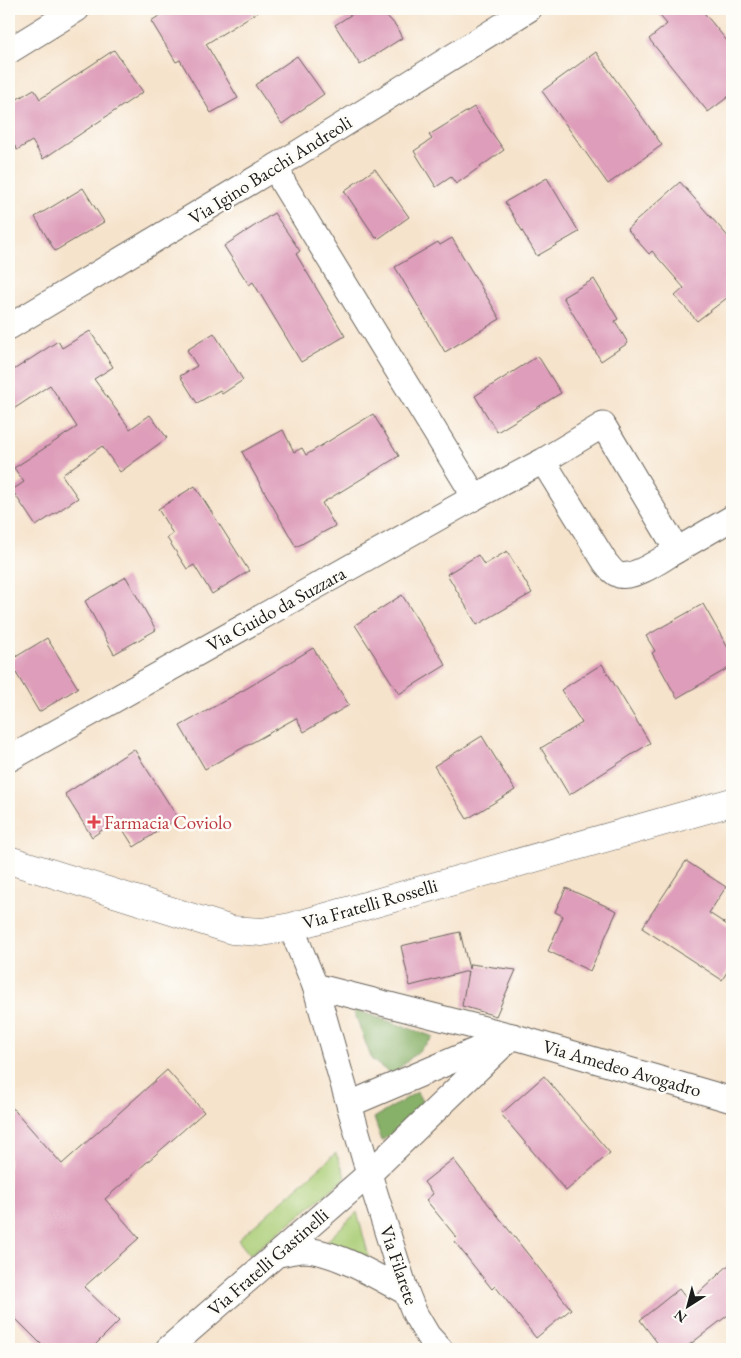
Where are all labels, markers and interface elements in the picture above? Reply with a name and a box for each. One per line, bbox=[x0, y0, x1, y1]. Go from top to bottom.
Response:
street label: Via Igino Bacchi Andreoli bbox=[184, 109, 357, 230]
street label: Via Guido da Suzzara bbox=[202, 560, 350, 658]
place label: Farmacia Coviolo bbox=[104, 810, 232, 835]
marker: Farmacia Coviolo bbox=[88, 816, 100, 828]
street label: Via Fratelli Rosselli bbox=[300, 873, 441, 935]
street label: Via Amedeo Avogadro bbox=[540, 1033, 704, 1103]
street label: Via Fratelli Gastinelli bbox=[202, 1202, 334, 1321]
street label: Via Filarete bbox=[374, 1222, 424, 1308]
north arrow bbox=[664, 1280, 714, 1330]
text: N bbox=[670, 1306, 690, 1327]

